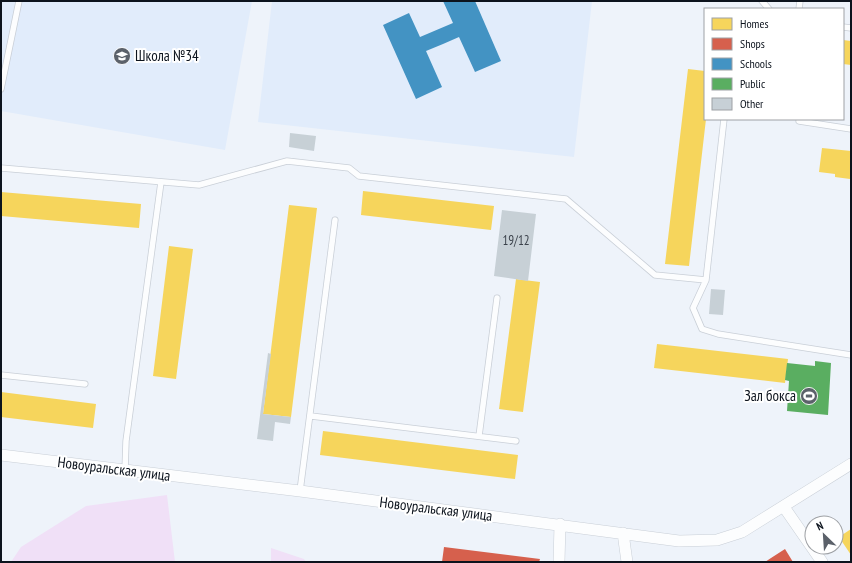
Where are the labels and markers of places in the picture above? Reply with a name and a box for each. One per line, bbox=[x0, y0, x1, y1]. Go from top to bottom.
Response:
school or university icon: Школа №34 bbox=[112, 46, 132, 66]
place label: Школа №34 bbox=[135, 46, 199, 65]
place label: Зал бокса bbox=[744, 386, 796, 405]
sports icon: Зал бокса bbox=[799, 386, 819, 406]

